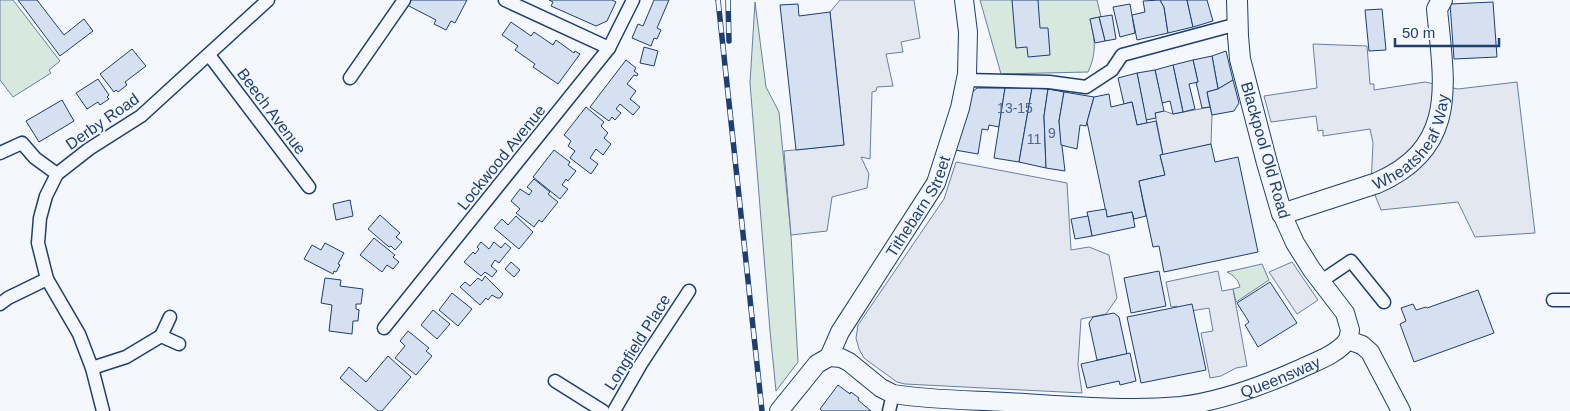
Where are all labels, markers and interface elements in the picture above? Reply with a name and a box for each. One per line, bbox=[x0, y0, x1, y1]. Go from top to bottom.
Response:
scale bar bbox=[1395, 15, 1499, 47]
text: 50 m bbox=[1402, 24, 1435, 41]
street label: Beech Avenue bbox=[234, 65, 309, 158]
street label: Blackpool Old Road bbox=[1238, 80, 1293, 220]
street label: Derby Road bbox=[62, 90, 142, 153]
street label: Wheatsheaf Way bbox=[1370, 94, 1451, 193]
house number: 13-15 bbox=[997, 100, 1033, 116]
street label: Lockwood Avenue bbox=[454, 102, 549, 213]
house number: 9 bbox=[1048, 125, 1056, 141]
house number: 11 bbox=[1027, 131, 1041, 147]
street label: Tithebarn Street bbox=[883, 153, 953, 260]
street label: Longfield Place bbox=[601, 291, 674, 393]
street label: Queensway bbox=[1238, 353, 1323, 401]

